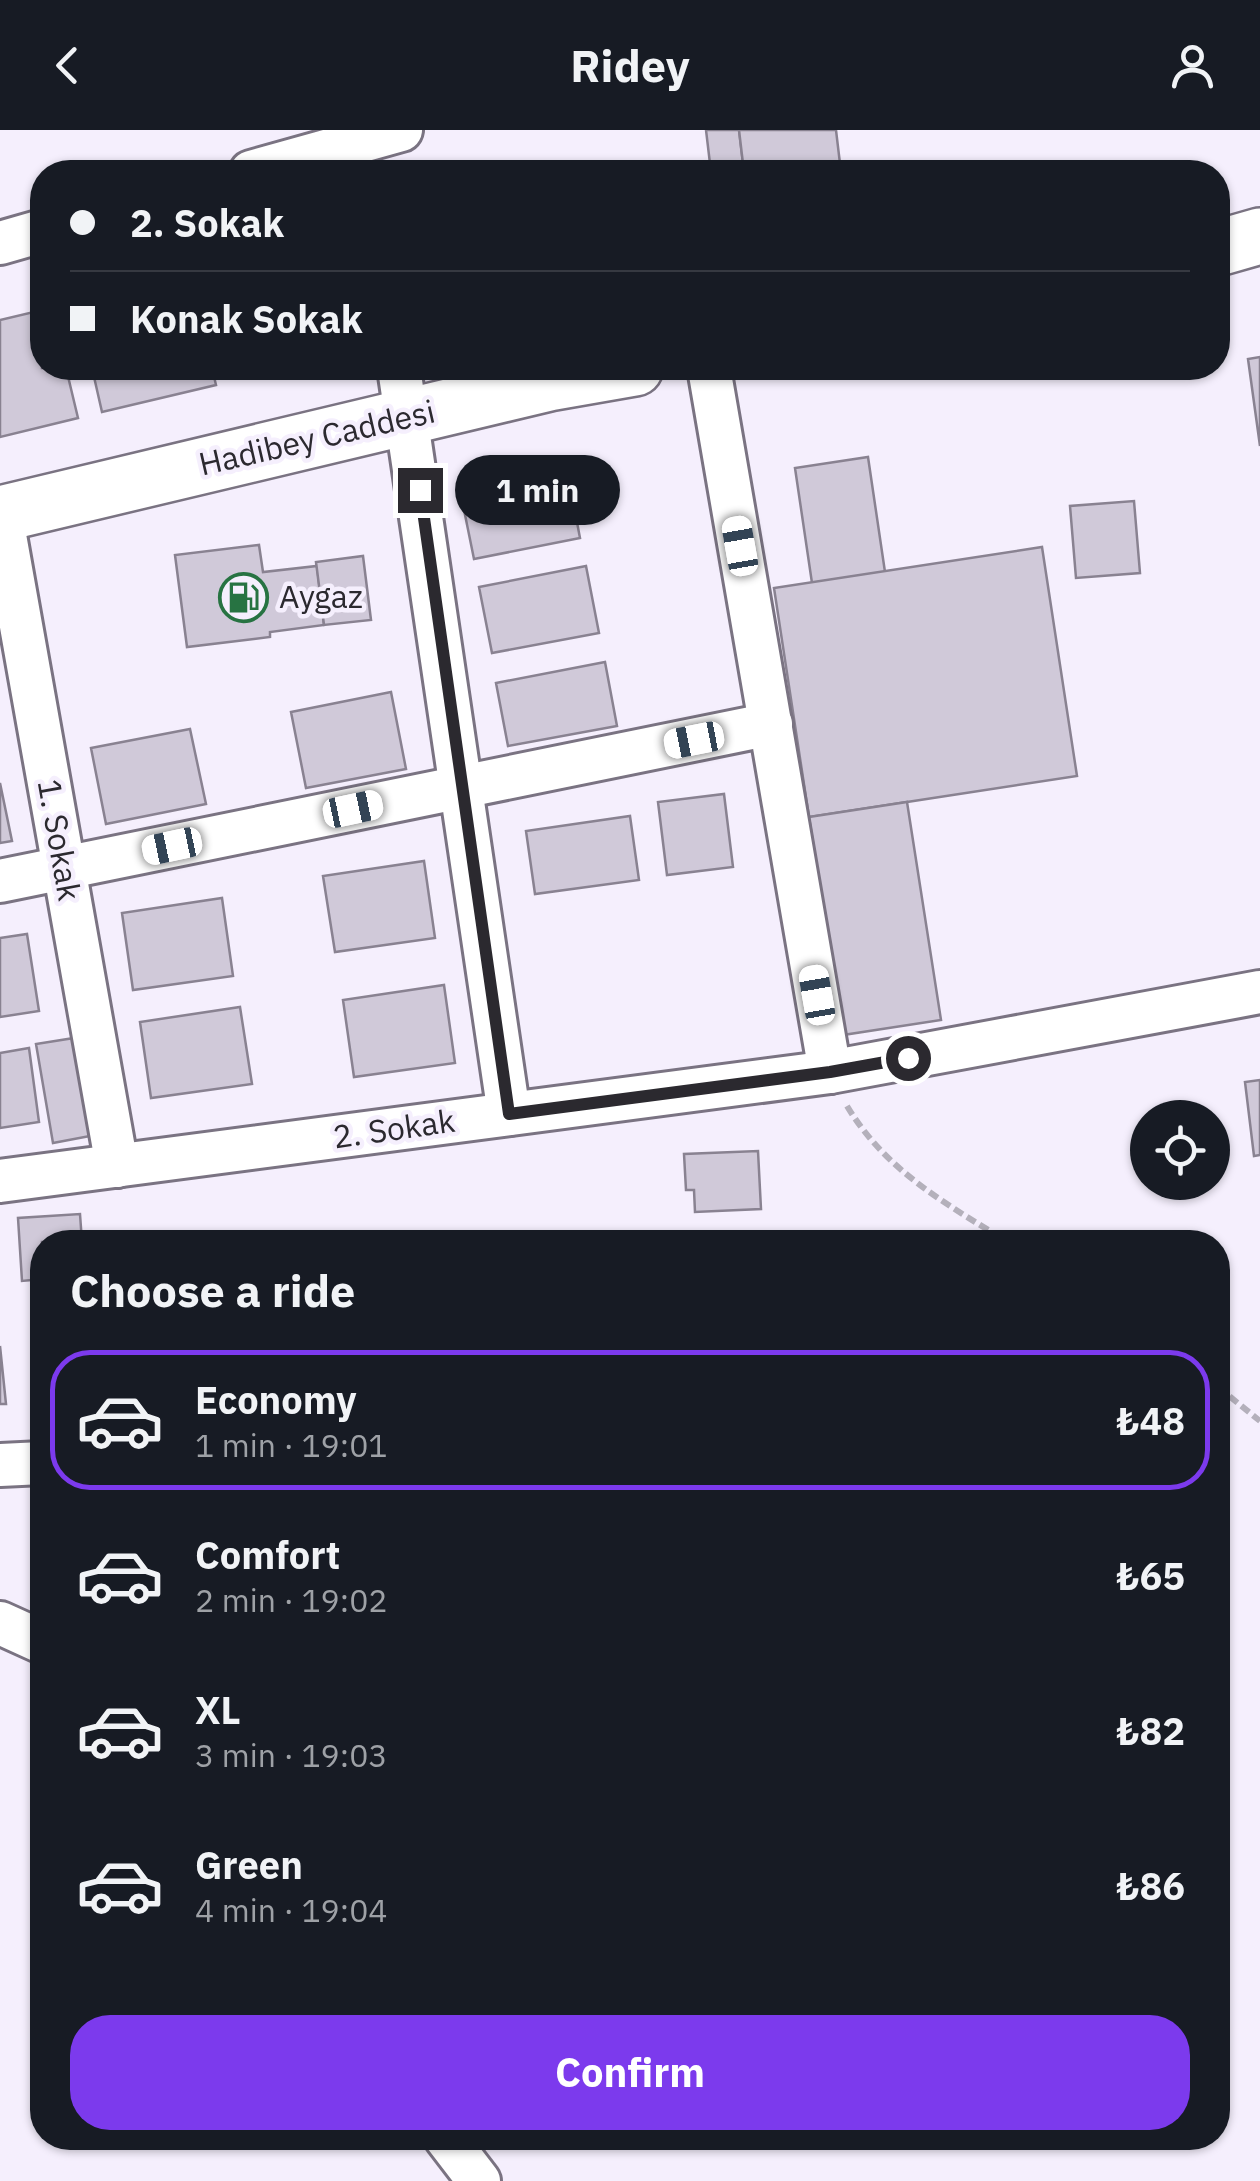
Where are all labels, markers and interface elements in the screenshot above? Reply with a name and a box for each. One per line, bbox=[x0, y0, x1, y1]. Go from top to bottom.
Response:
text: Ridey bbox=[570, 36, 690, 94]
icon: back bbox=[40, 38, 95, 93]
icon: person bbox=[1165, 38, 1220, 93]
text: 2. Sokak bbox=[130, 198, 284, 247]
text: Konak Sokak bbox=[130, 294, 363, 343]
street label: Hadibey Caddesi bbox=[195, 389, 439, 485]
callout: 1 min bbox=[455, 455, 620, 525]
route end bbox=[398, 468, 443, 513]
text: 1 min bbox=[496, 469, 579, 511]
car bbox=[720, 514, 760, 578]
fuel station icon: Aygaz bbox=[218, 571, 270, 623]
place label: Aygaz bbox=[279, 575, 363, 617]
car bbox=[662, 720, 726, 760]
street label: 1. Sokak bbox=[29, 776, 91, 904]
car bbox=[321, 788, 385, 830]
car bbox=[140, 825, 204, 867]
car bbox=[797, 963, 837, 1027]
route start bbox=[886, 1036, 931, 1081]
street label: 2. Sokak bbox=[330, 1099, 458, 1157]
map controls bbox=[1130, 1100, 1230, 1200]
button: locate bbox=[1130, 1100, 1230, 1200]
text: Choose a ride bbox=[70, 1261, 355, 1319]
icon: car bbox=[75, 1375, 165, 1465]
text: Economy bbox=[195, 1375, 357, 1424]
text: ₺48 bbox=[1116, 1396, 1185, 1445]
text: 1 min · 19:01 bbox=[195, 1424, 388, 1466]
icon: car bbox=[75, 1530, 165, 1620]
text: Comfort bbox=[195, 1530, 340, 1579]
text: ₺65 bbox=[1116, 1551, 1185, 1600]
text: 2 min · 19:02 bbox=[195, 1579, 388, 1621]
icon: car bbox=[75, 1685, 165, 1775]
text: XL bbox=[195, 1685, 241, 1734]
text: ₺82 bbox=[1116, 1706, 1185, 1755]
text: 3 min · 19:03 bbox=[195, 1734, 388, 1776]
icon: car bbox=[75, 1840, 165, 1930]
text: Green bbox=[195, 1840, 303, 1889]
text: ₺86 bbox=[1116, 1861, 1185, 1910]
text: 4 min · 19:04 bbox=[195, 1889, 388, 1931]
button: Confirm bbox=[70, 2015, 1190, 2130]

